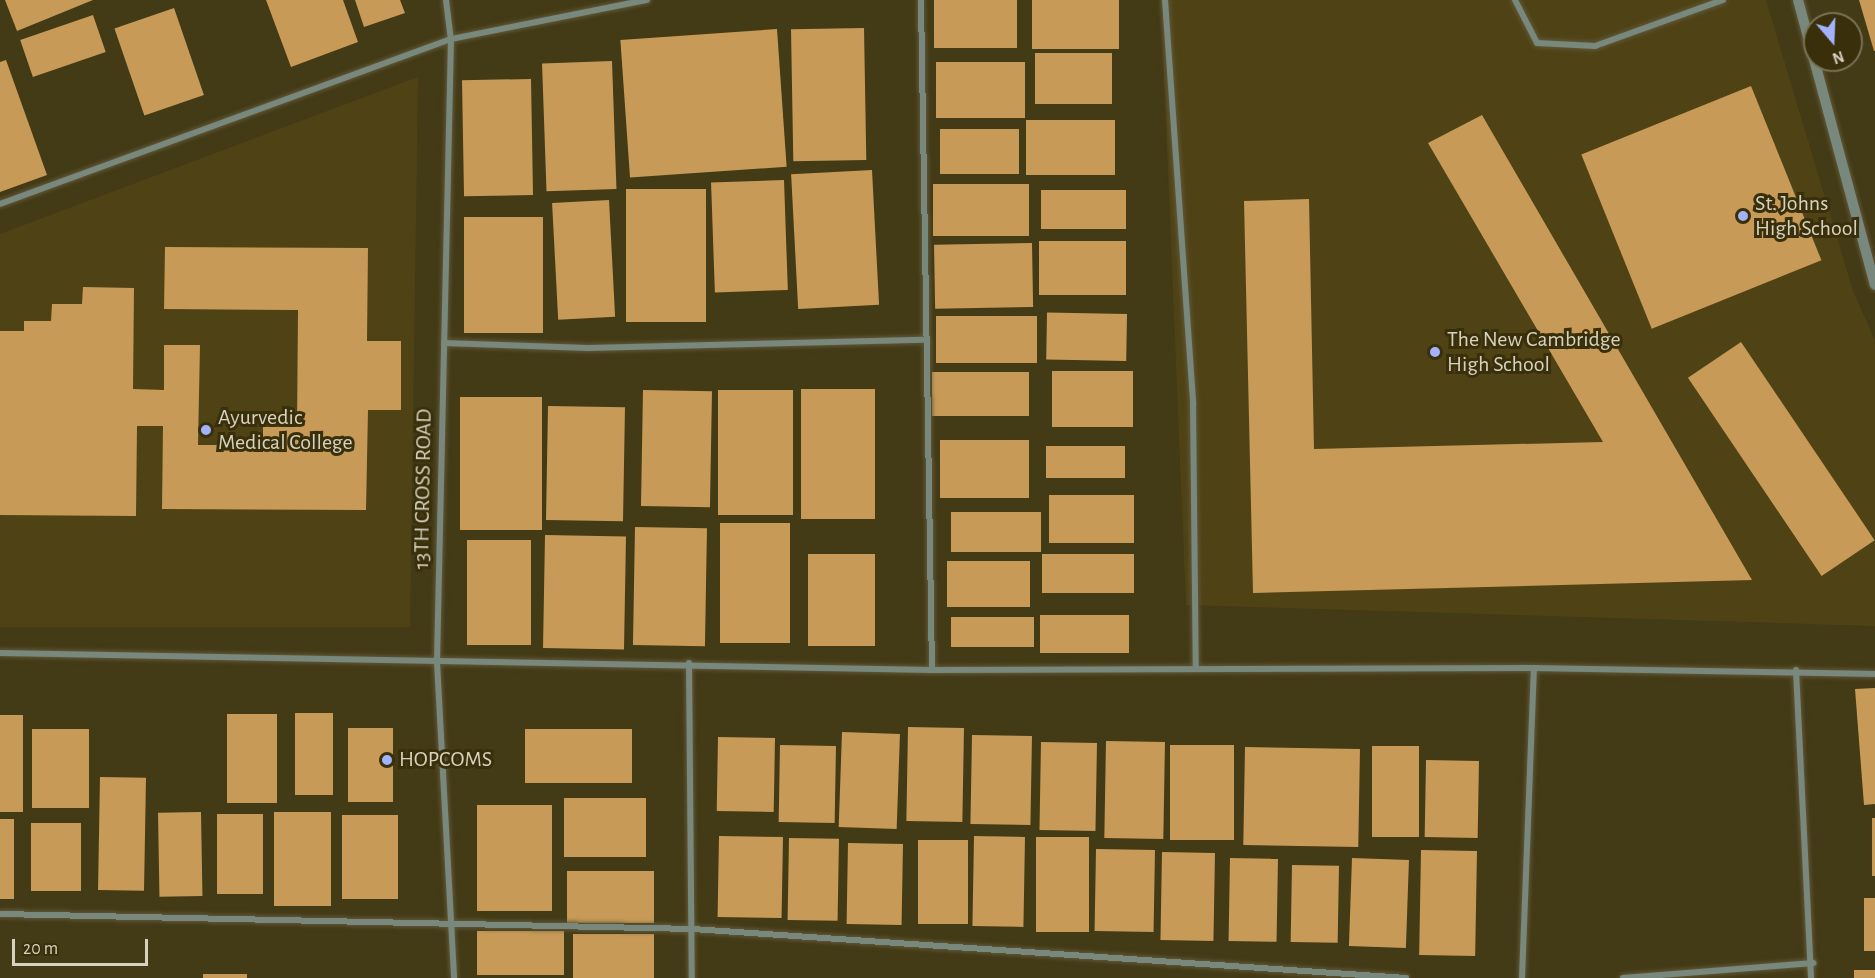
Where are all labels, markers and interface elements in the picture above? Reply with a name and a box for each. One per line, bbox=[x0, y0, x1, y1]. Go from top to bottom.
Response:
north arrow bbox=[1803, 12, 1863, 72]
text: N bbox=[1830, 48, 1846, 67]
place label: St. Johns High School bbox=[1755, 190, 1858, 242]
marker: St. Johns High School bbox=[1736, 209, 1750, 223]
place label: The New Cambridge High School bbox=[1447, 326, 1621, 378]
marker: The New Cambridge High School bbox=[1428, 345, 1442, 359]
place label: Ayurvedic Medical College bbox=[218, 404, 353, 456]
street label: 13TH CROSS ROAD bbox=[408, 409, 438, 569]
marker: Ayurvedic Medical College bbox=[199, 423, 213, 437]
place label: HOPCOMS bbox=[399, 747, 492, 773]
marker: HOPCOMS bbox=[380, 753, 394, 767]
scale bar bbox=[15, 927, 152, 965]
text: 20 m bbox=[23, 940, 58, 958]

